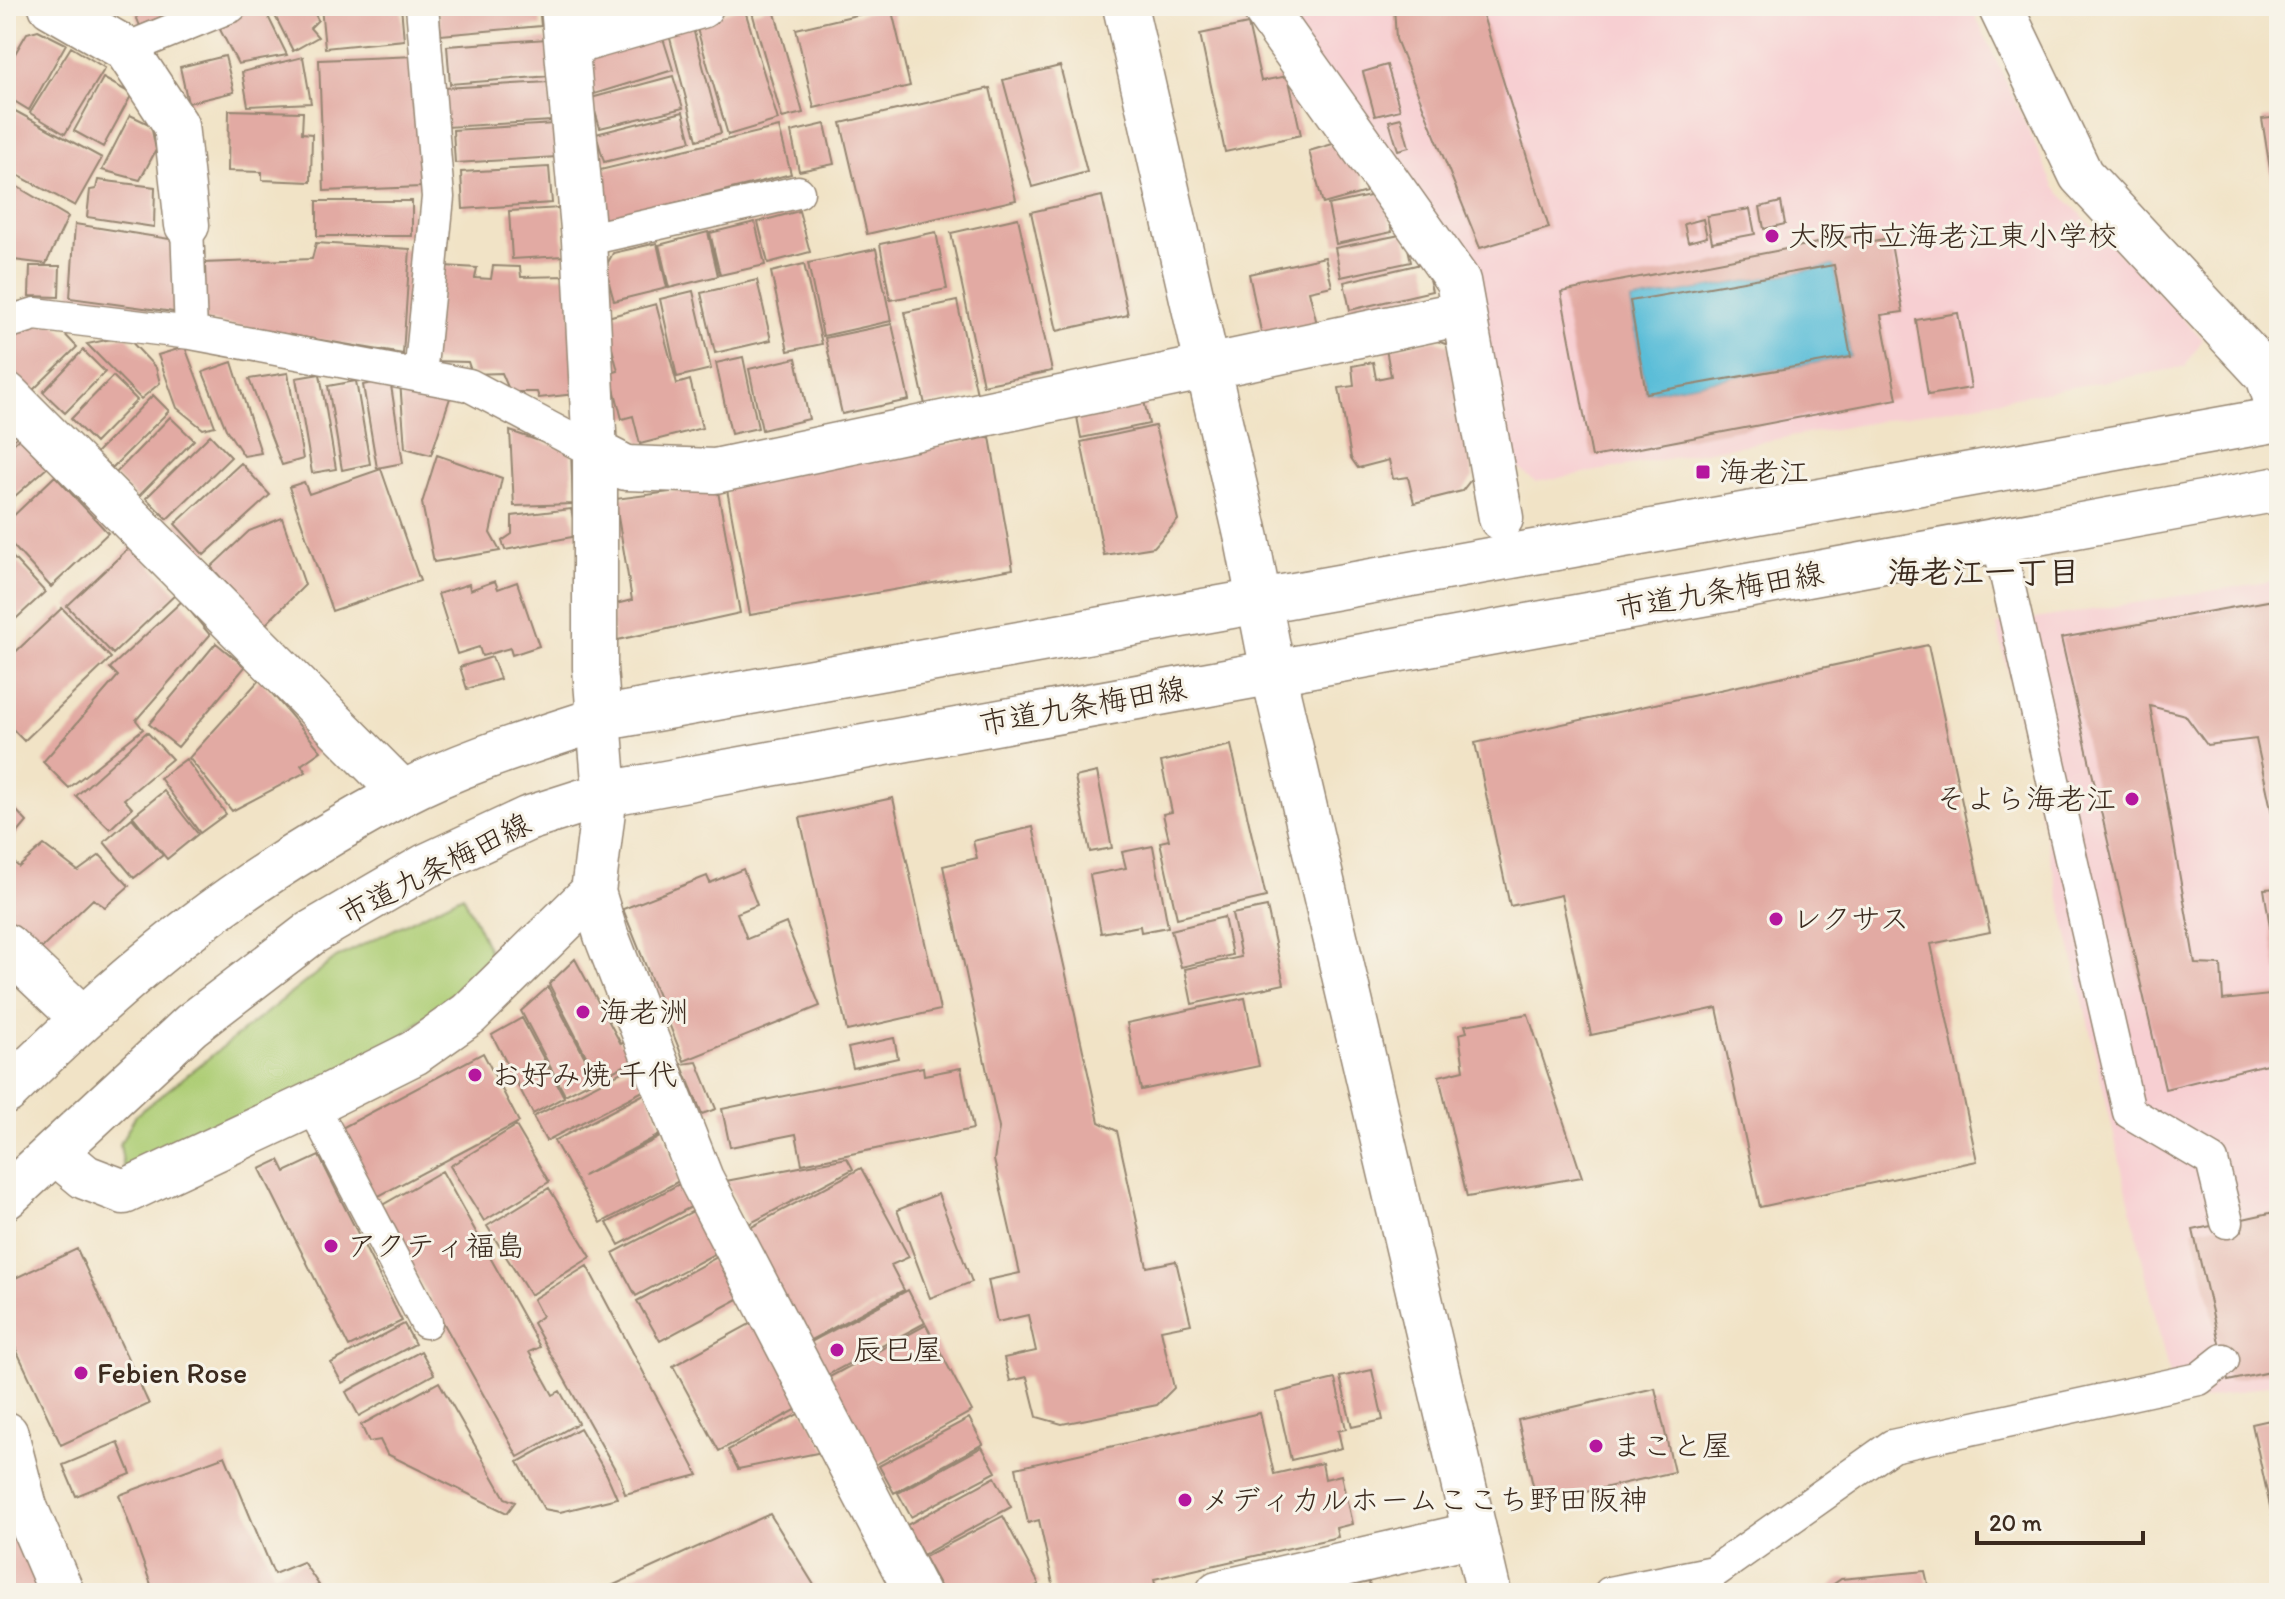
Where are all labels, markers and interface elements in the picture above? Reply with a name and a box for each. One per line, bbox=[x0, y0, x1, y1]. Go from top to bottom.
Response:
place label: 大阪市立海老江東小学校 bbox=[1788, 217, 2118, 254]
marker: 大阪市立海老江東小学校 bbox=[1763, 227, 1781, 245]
place label: 海老江 bbox=[1719, 453, 1809, 490]
marker: 海老江 bbox=[1694, 463, 1712, 481]
district label: 海老江一丁目 bbox=[1888, 553, 2080, 591]
street label: 市道九条梅田線 bbox=[1613, 554, 1827, 627]
street label: 市道九条梅田線 bbox=[976, 669, 1190, 742]
place label: そよら海老江 bbox=[1936, 780, 2116, 817]
marker: そよら海老江 bbox=[2123, 790, 2141, 808]
street label: 市道九条梅田線 bbox=[333, 804, 537, 933]
place label: レクサス bbox=[1792, 900, 1910, 937]
marker: レクサス bbox=[1767, 910, 1785, 928]
place label: 海老洲 bbox=[599, 993, 689, 1030]
marker: 海老洲 bbox=[574, 1003, 592, 1021]
place label: お好み焼 千代 bbox=[491, 1056, 678, 1093]
marker: お好み焼 千代 bbox=[466, 1066, 484, 1084]
place label: アクティ福島 bbox=[347, 1227, 525, 1264]
marker: アクティ福島 bbox=[322, 1237, 340, 1255]
place label: 辰巳屋 bbox=[853, 1331, 943, 1368]
marker: 辰巳屋 bbox=[828, 1341, 846, 1359]
place label: Febien Rose bbox=[97, 1354, 247, 1391]
marker: Febien Rose bbox=[72, 1364, 90, 1382]
place label: まこと屋 bbox=[1612, 1427, 1732, 1464]
marker: まこと屋 bbox=[1587, 1437, 1605, 1455]
place label: メディカルホームここち野田阪神 bbox=[1201, 1481, 1649, 1518]
marker: メディカルホームここち野田阪神 bbox=[1176, 1491, 1194, 1509]
scale bar bbox=[1977, 1495, 2143, 1545]
text: 20 m bbox=[1989, 1508, 2042, 1537]

